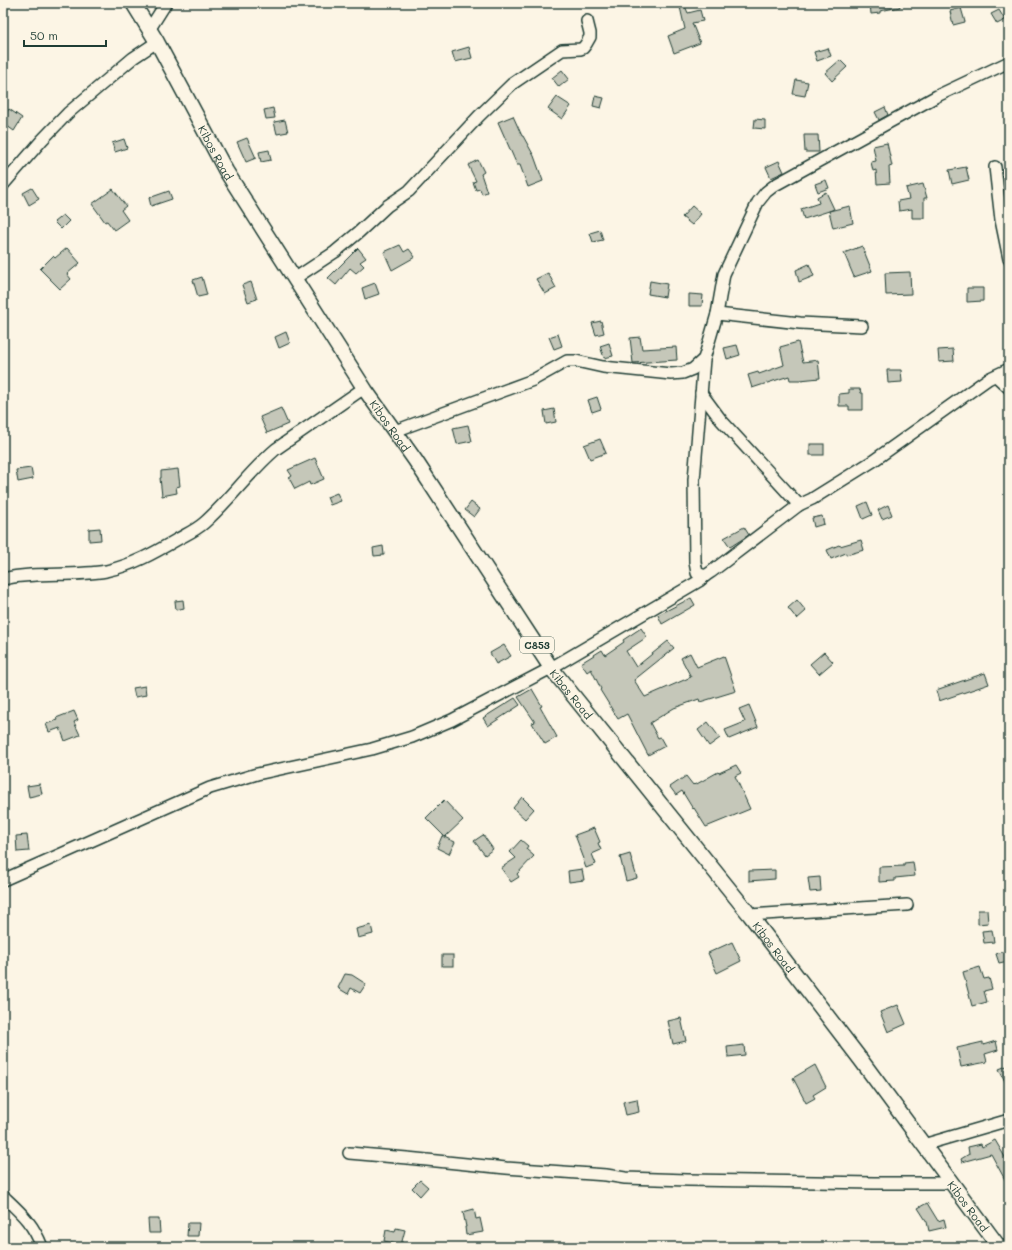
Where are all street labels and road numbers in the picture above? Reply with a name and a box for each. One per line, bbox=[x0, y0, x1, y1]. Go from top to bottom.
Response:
street label: Kibos Road bbox=[195, 122, 237, 183]
street label: Kibos Road bbox=[367, 397, 414, 454]
road number: C853 bbox=[520, 637, 554, 653]
street label: Kibos Road bbox=[547, 666, 596, 722]
street label: Kibos Road bbox=[750, 918, 798, 975]
street label: Kibos Road bbox=[945, 1177, 992, 1234]

